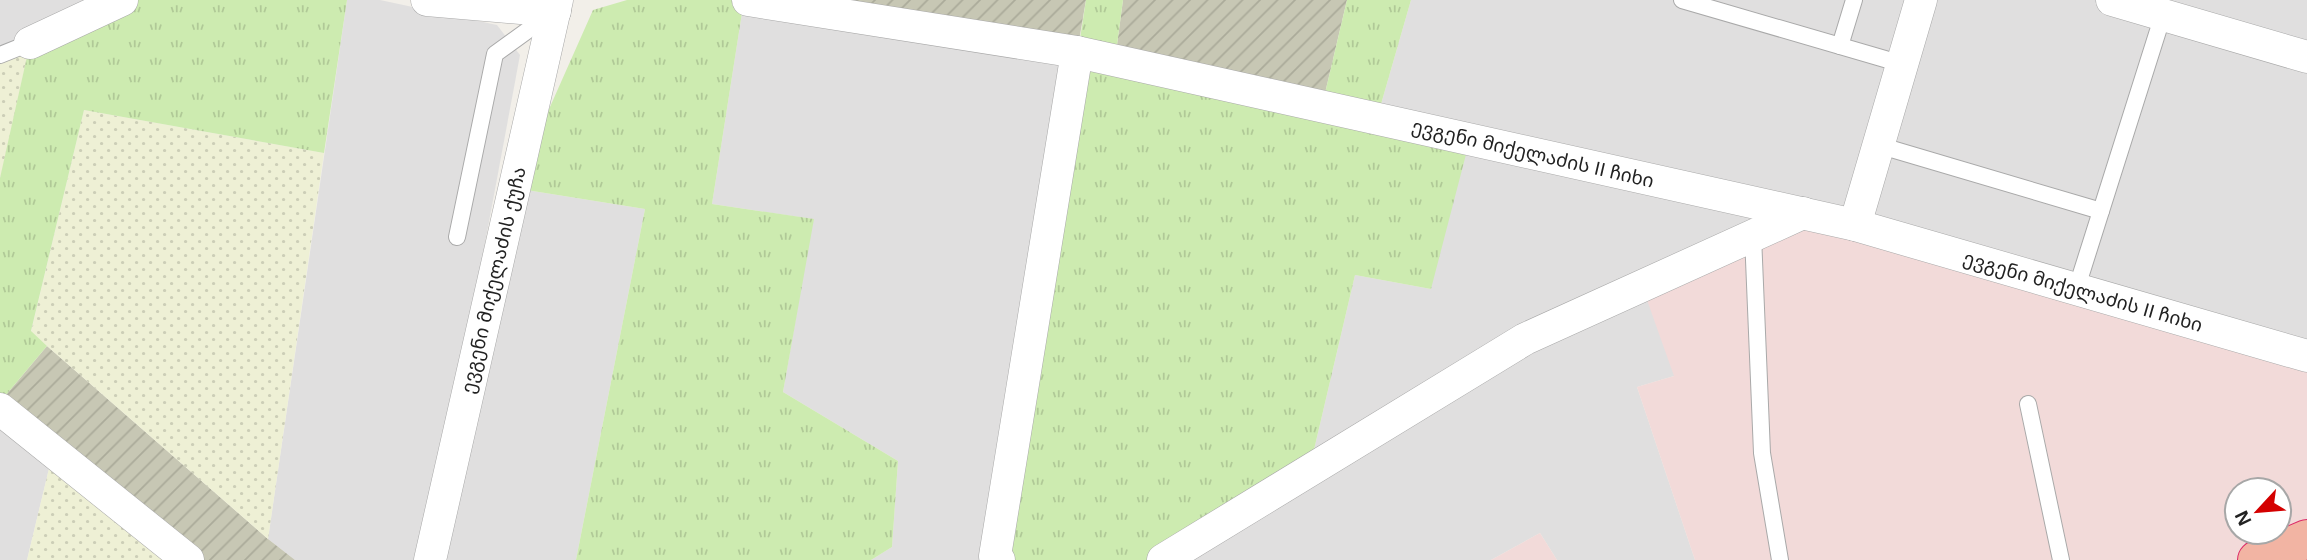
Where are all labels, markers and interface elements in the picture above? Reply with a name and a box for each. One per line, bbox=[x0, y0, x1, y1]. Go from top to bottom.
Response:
street label: ევგენი მიქელაძის II ჩიხი bbox=[1409, 115, 1656, 194]
street label: ევგენი მიქელაძის ქუჩა bbox=[457, 165, 532, 396]
street label: ევგენი მიქელაძის II ჩიხი bbox=[1960, 247, 2205, 338]
north arrow bbox=[2223, 476, 2293, 546]
text: N bbox=[2231, 507, 2256, 529]

